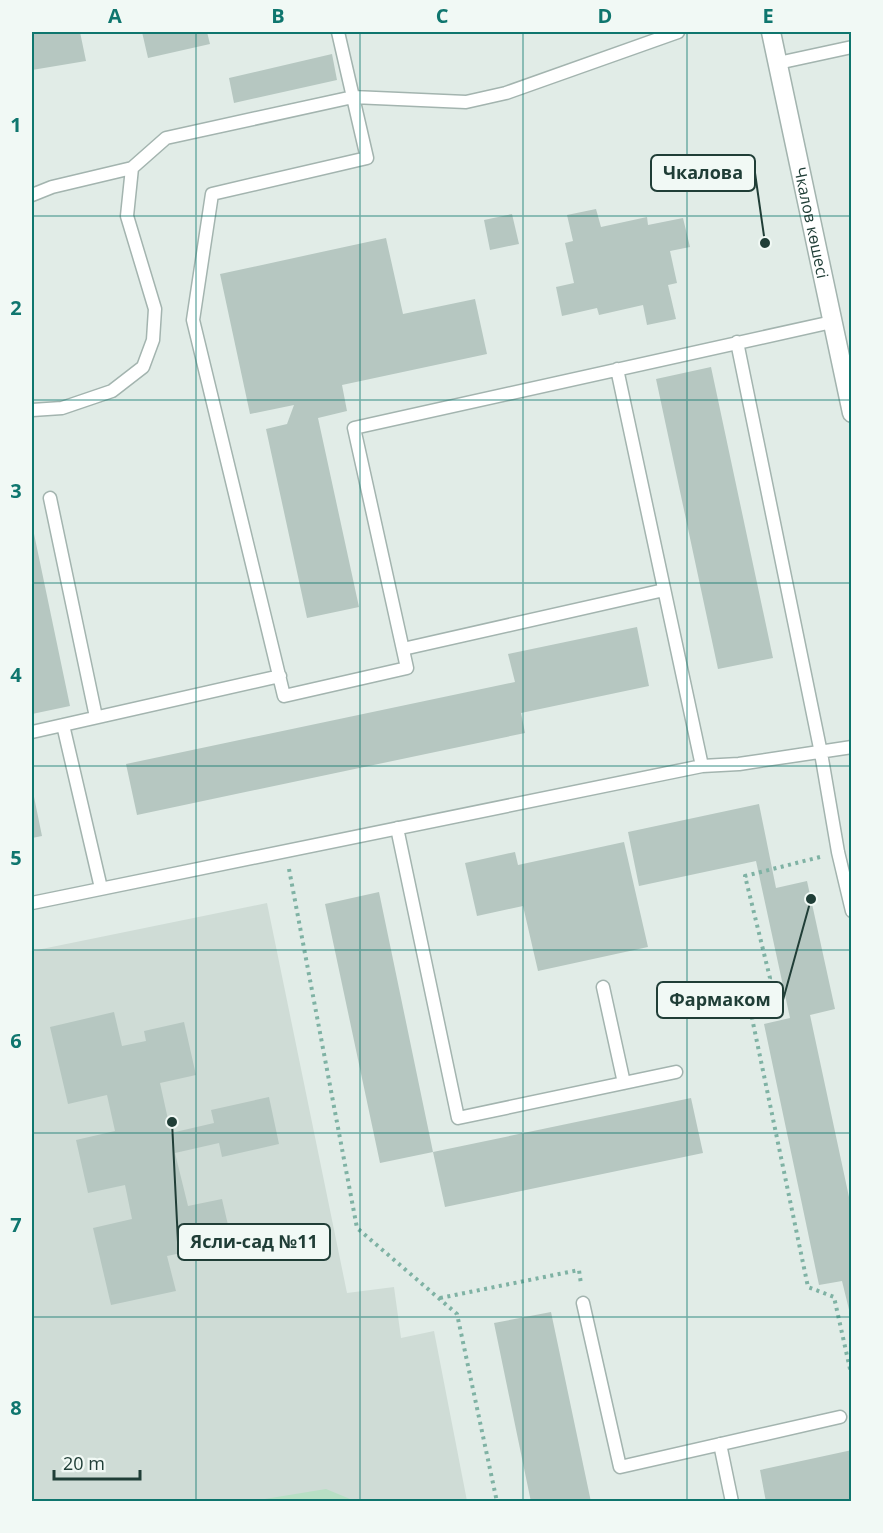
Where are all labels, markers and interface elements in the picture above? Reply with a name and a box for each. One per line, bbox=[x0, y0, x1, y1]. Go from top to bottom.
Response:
text: A bbox=[108, 2, 122, 29]
text: B bbox=[271, 2, 285, 29]
text: C bbox=[436, 2, 449, 29]
text: D bbox=[598, 2, 612, 29]
text: E bbox=[762, 2, 774, 29]
text: 1 bbox=[10, 111, 22, 138]
callout: Чкалова bbox=[651, 155, 755, 191]
text: Чкалова bbox=[663, 160, 743, 184]
street label: Чкалов көшесі bbox=[789, 165, 834, 280]
text: 2 bbox=[10, 294, 22, 321]
text: 3 bbox=[10, 477, 22, 504]
text: 4 bbox=[10, 661, 22, 688]
text: 5 bbox=[10, 844, 22, 871]
callout: Фармаком bbox=[657, 982, 783, 1018]
text: Фармаком bbox=[669, 987, 771, 1011]
text: 6 bbox=[10, 1027, 22, 1054]
text: 7 bbox=[10, 1211, 22, 1238]
callout: Ясли-сад №11 bbox=[178, 1224, 330, 1260]
text: Ясли-сад №11 bbox=[189, 1229, 318, 1253]
text: 8 bbox=[10, 1394, 22, 1421]
scale bar bbox=[54, 1443, 140, 1481]
text: 20 m bbox=[63, 1451, 105, 1475]

